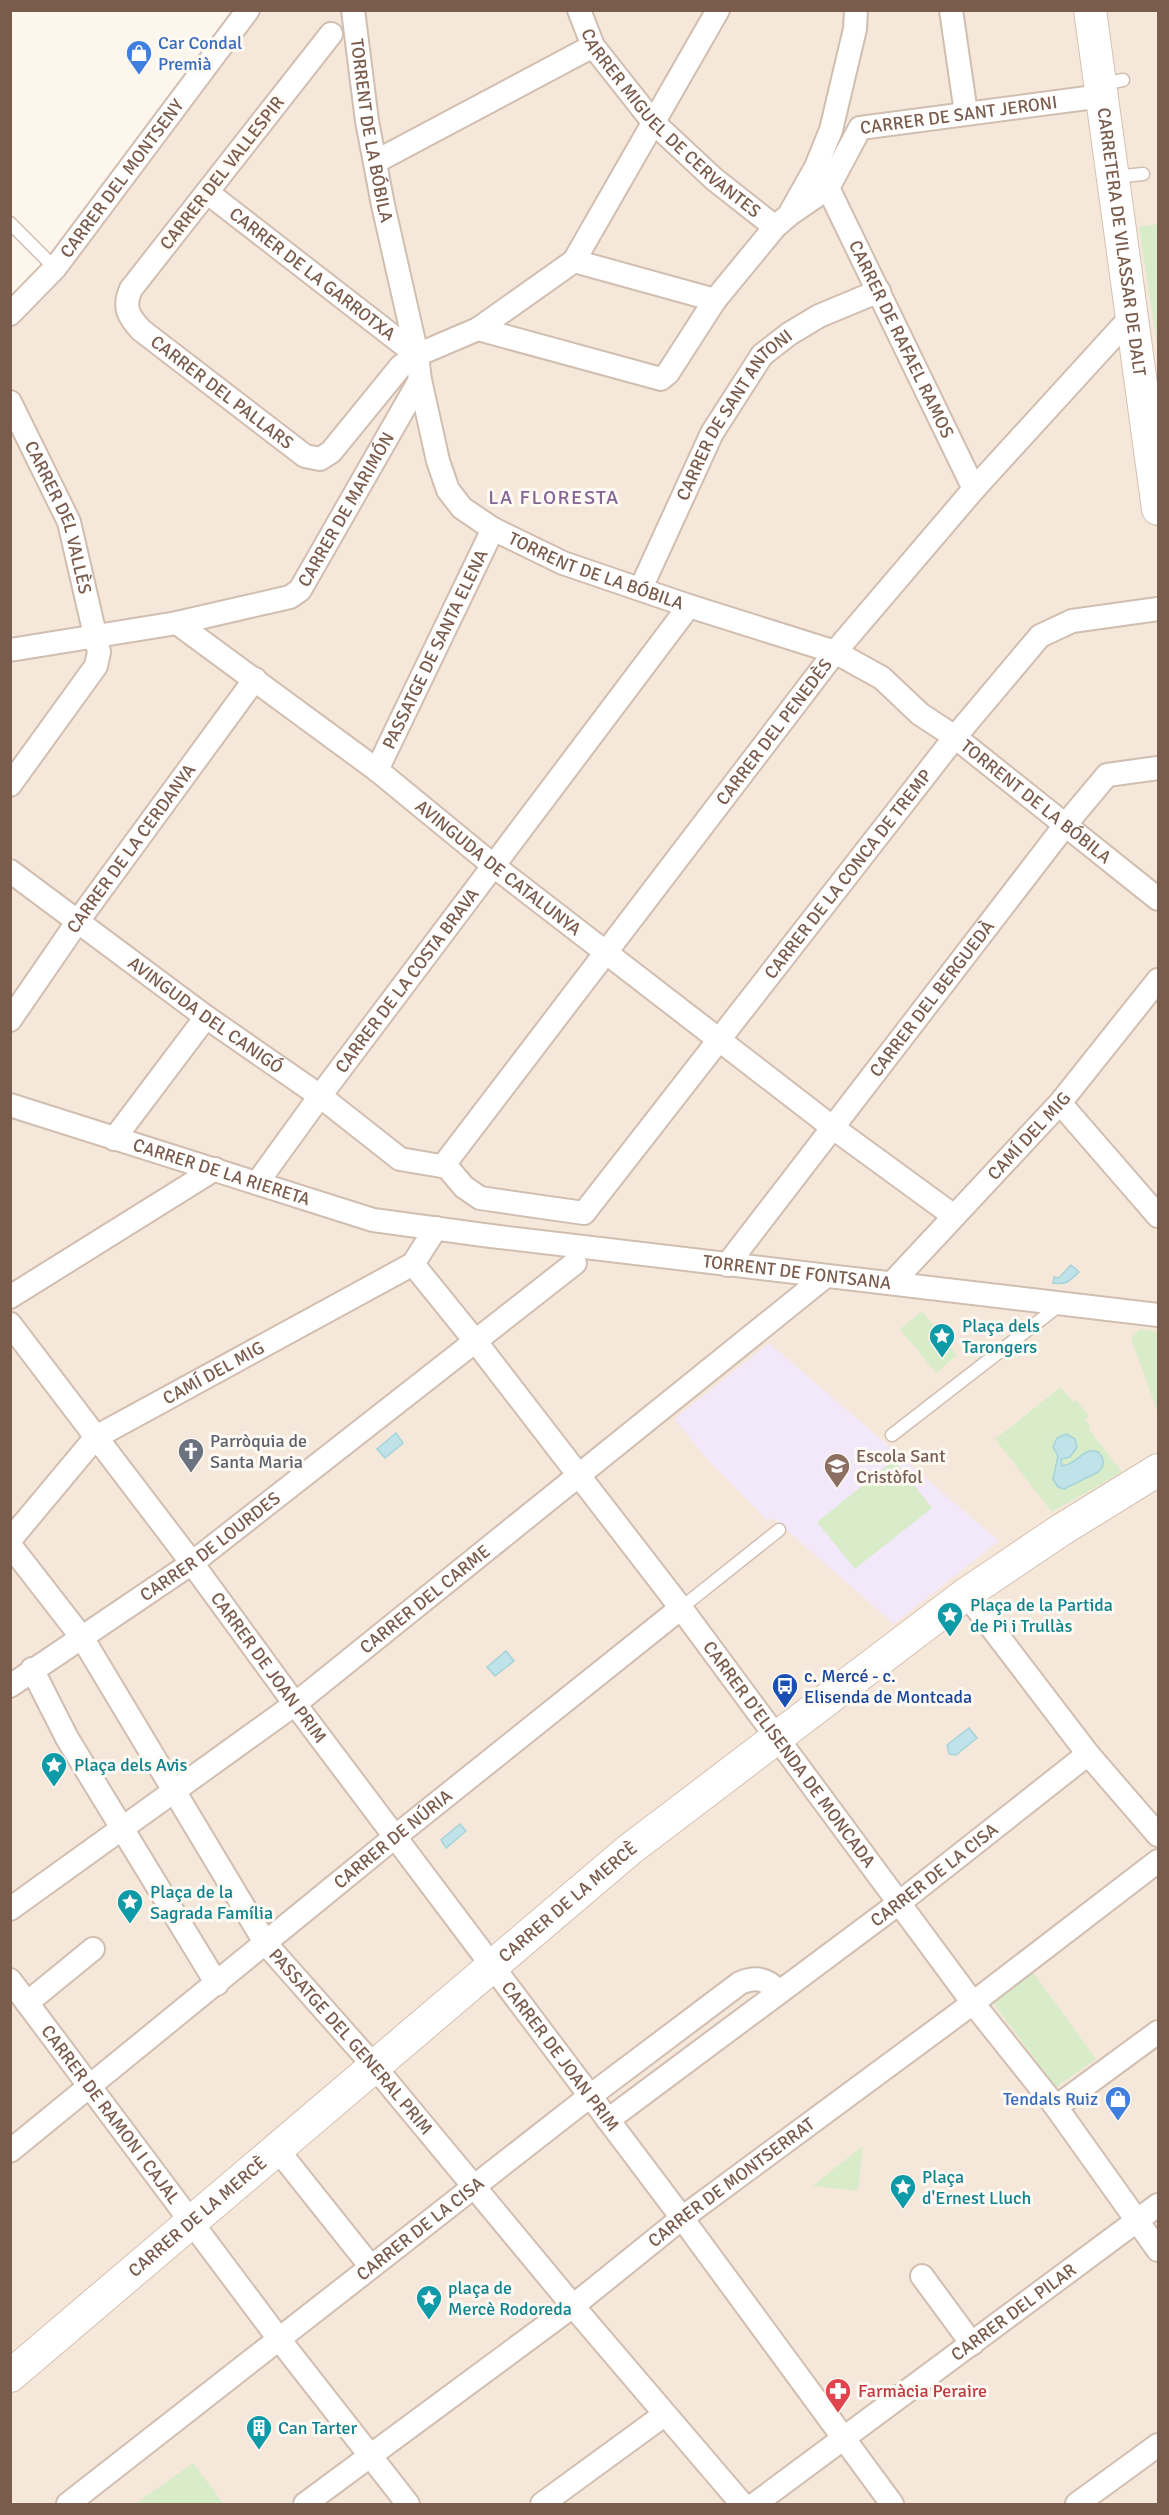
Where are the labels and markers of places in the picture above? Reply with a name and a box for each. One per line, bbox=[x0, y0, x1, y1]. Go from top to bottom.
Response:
place label: Car Condal Premià bbox=[158, 32, 242, 75]
shop icon: Car Condal Premià bbox=[124, 38, 154, 76]
place label: Plaça dels Tarongers bbox=[962, 1315, 1040, 1358]
place icon: Plaça dels Tarongers bbox=[927, 1321, 957, 1359]
place label: Parròquia de Santa Maria bbox=[210, 1430, 307, 1473]
church icon: Parròquia de Santa Maria bbox=[176, 1436, 206, 1474]
place label: Escola Sant Cristòfol bbox=[856, 1445, 945, 1488]
school or university icon: Escola Sant Cristòfol bbox=[822, 1451, 852, 1489]
place label: Plaça de la Partida de Pi i Trullàs bbox=[970, 1594, 1113, 1637]
place icon: Plaça de la Partida de Pi i Trullàs bbox=[935, 1600, 965, 1638]
place label: c. Mercé - c. Elisenda de Montcada bbox=[804, 1665, 972, 1708]
bus stop icon: c. Mercé - c. Elisenda de Montcada bbox=[770, 1671, 800, 1709]
place icon: Plaça dels Avis bbox=[39, 1750, 69, 1788]
place label: Plaça dels Avis bbox=[74, 1754, 187, 1776]
place label: Plaça de la Sagrada Família bbox=[150, 1881, 273, 1924]
place icon: Plaça de la Sagrada Família bbox=[115, 1887, 145, 1925]
shop icon: Tendals Ruiz bbox=[1103, 2084, 1133, 2122]
place label: Tendals Ruiz bbox=[1003, 2088, 1098, 2110]
place label: Plaça d'Ernest Lluch bbox=[922, 2166, 1031, 2209]
place icon: Plaça d'Ernest Lluch bbox=[888, 2172, 918, 2210]
place label: plaça de Mercè Rodoreda bbox=[448, 2277, 572, 2320]
place icon: plaça de Mercè Rodoreda bbox=[414, 2283, 444, 2321]
pharmacy icon: Farmàcia Peraire bbox=[823, 2376, 853, 2414]
place label: Farmàcia Peraire bbox=[858, 2380, 987, 2402]
building icon: Can Tarter bbox=[244, 2413, 274, 2451]
place label: Can Tarter bbox=[278, 2417, 357, 2439]

